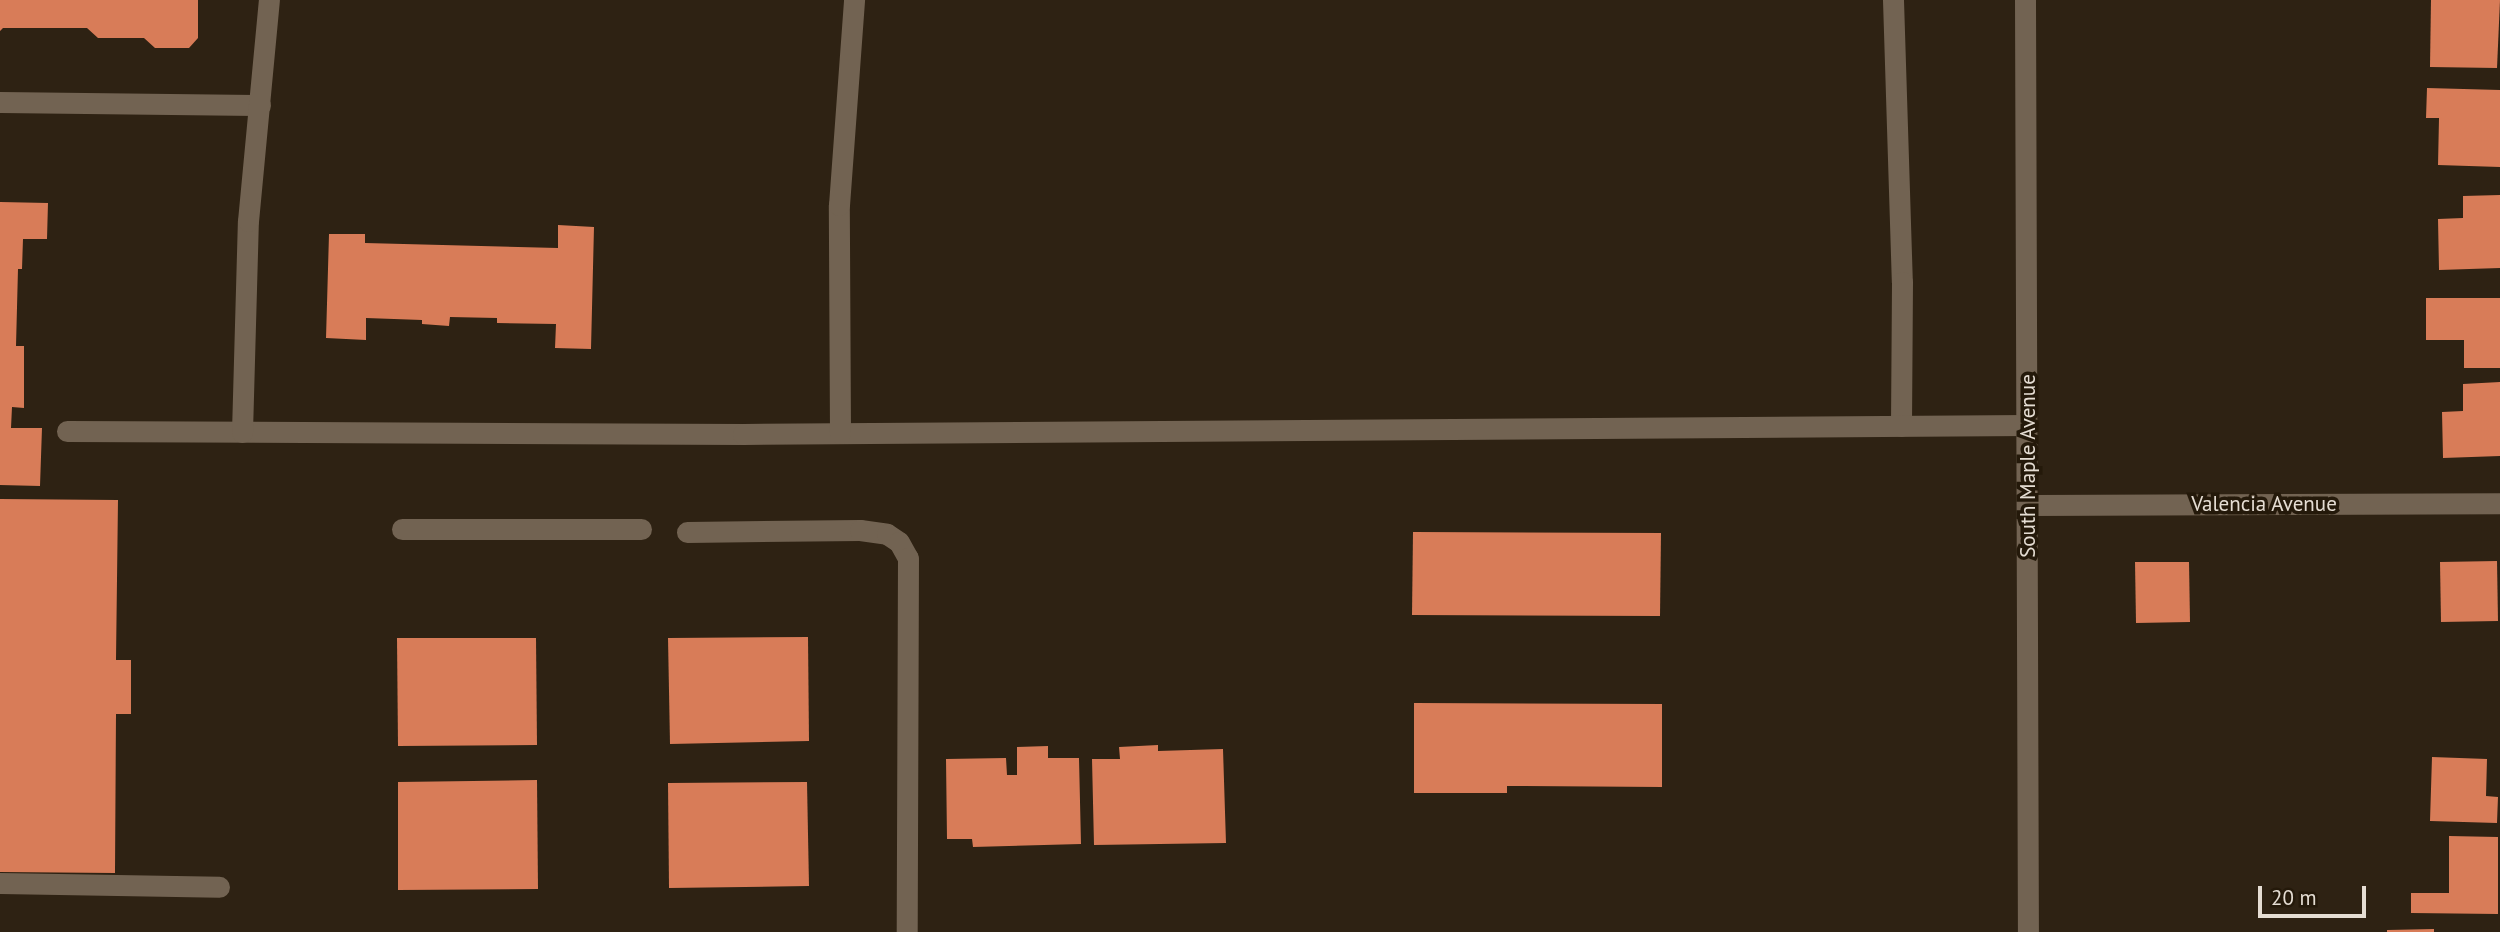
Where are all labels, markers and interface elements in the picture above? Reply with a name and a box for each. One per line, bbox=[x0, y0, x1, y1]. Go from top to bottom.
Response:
street label: South Maple Avenue bbox=[2015, 374, 2041, 558]
street label: Valencia Avenue bbox=[2191, 491, 2337, 517]
scale bar bbox=[2262, 872, 2370, 916]
text: 20 m bbox=[2271, 884, 2317, 911]

